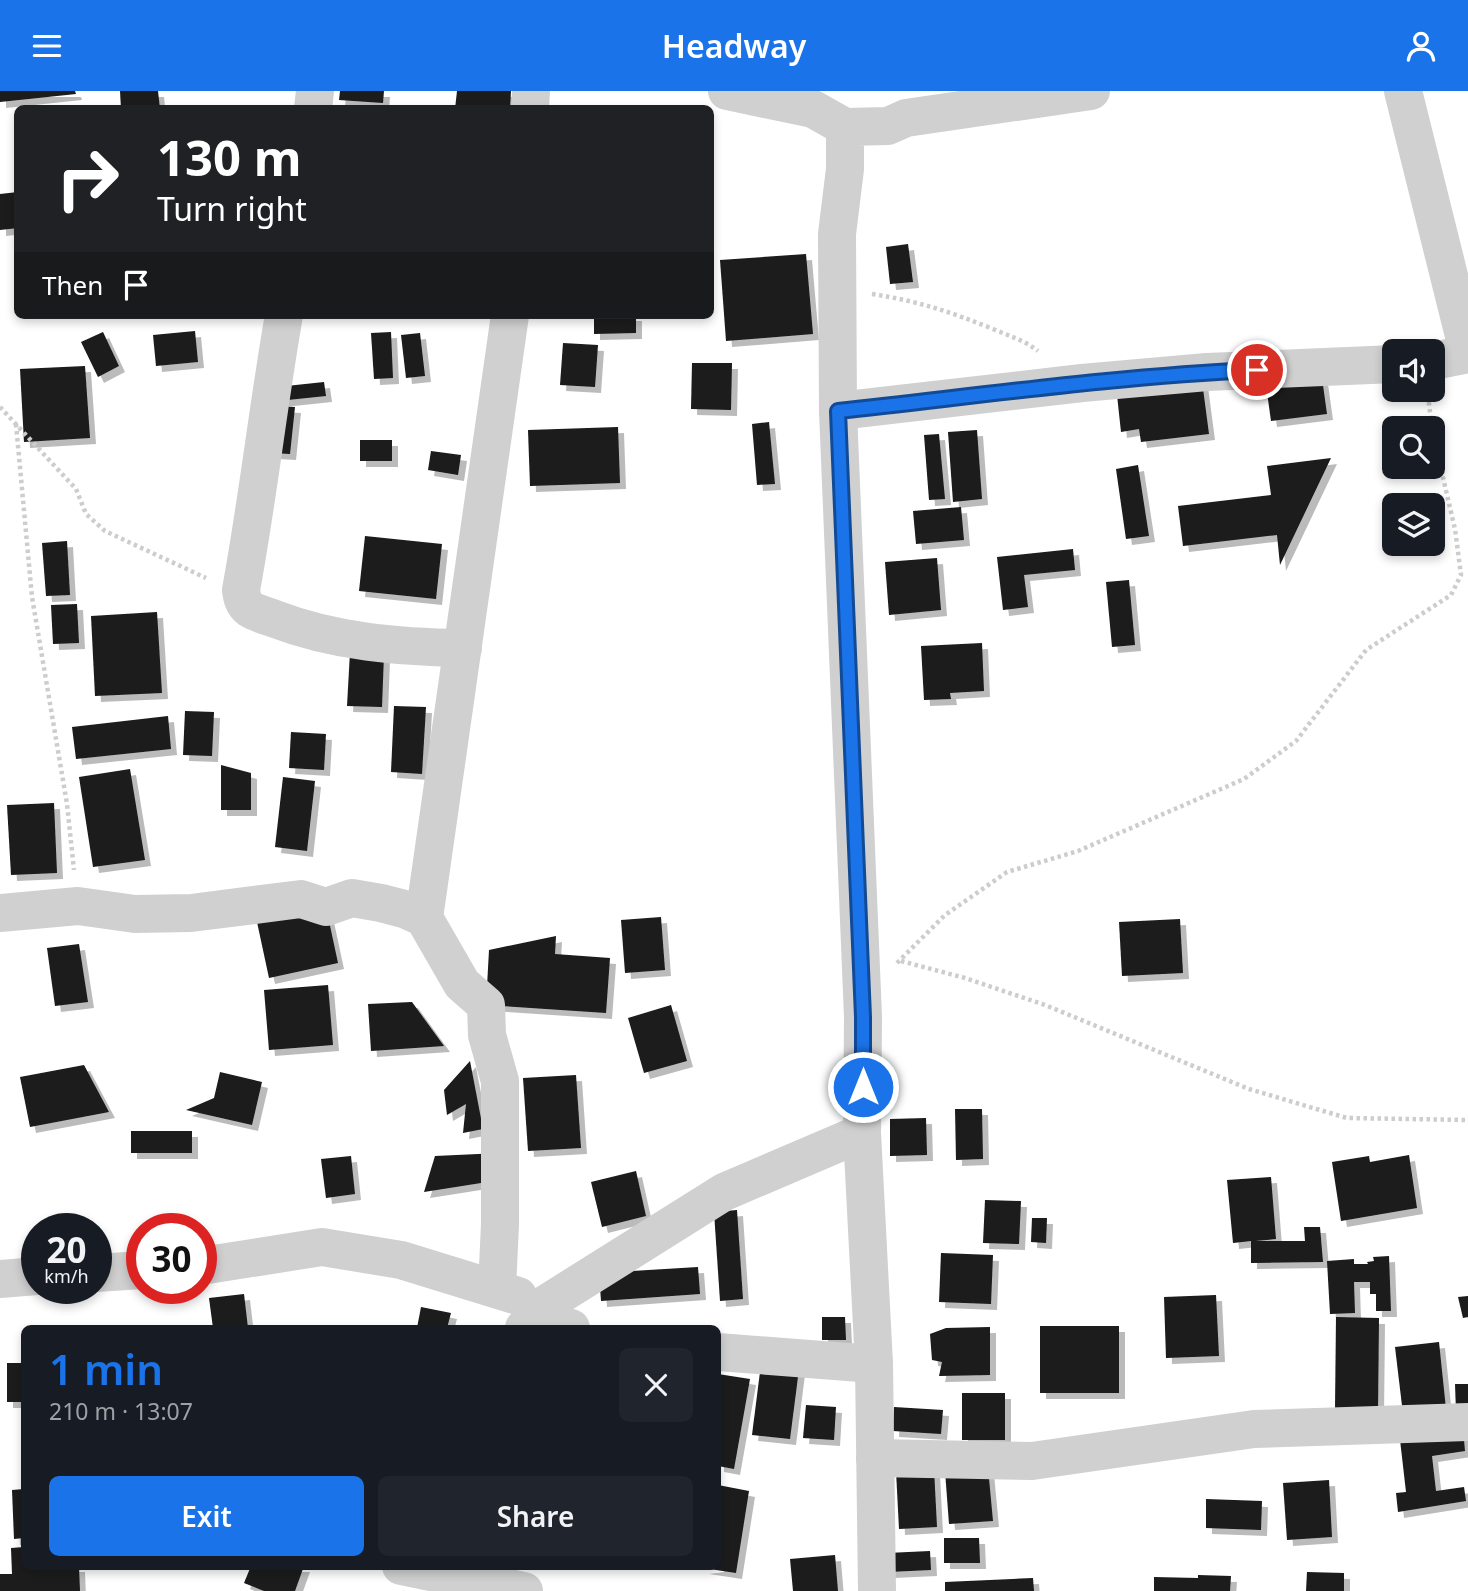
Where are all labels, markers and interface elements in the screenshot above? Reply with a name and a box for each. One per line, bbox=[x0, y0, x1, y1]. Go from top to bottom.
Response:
text: Headway bbox=[662, 24, 806, 67]
icon: menu bbox=[28, 27, 66, 65]
icon: person bbox=[1402, 27, 1440, 65]
text: 130 m bbox=[157, 124, 302, 190]
icon: right bbox=[42, 133, 133, 224]
text: Turn right bbox=[157, 187, 307, 230]
icon: arrive bbox=[117, 266, 155, 304]
text: Then bbox=[42, 267, 103, 303]
map controls bbox=[1382, 339, 1445, 556]
button: sound bbox=[1382, 339, 1445, 402]
pin bbox=[1227, 340, 1287, 400]
icon: arrive bbox=[1238, 351, 1276, 389]
button: search bbox=[1382, 416, 1445, 479]
button: layers bbox=[1382, 493, 1445, 556]
position arrow bbox=[826, 1050, 900, 1124]
speed limit sign: 30 bbox=[126, 1213, 217, 1304]
text: 20 bbox=[46, 1226, 87, 1273]
text: km/h bbox=[44, 1264, 89, 1288]
text: 1 min bbox=[49, 1340, 163, 1397]
button: close bbox=[619, 1348, 693, 1422]
text: 210 m · 13:07 bbox=[49, 1395, 193, 1427]
button: Exit bbox=[49, 1476, 364, 1556]
button: Share bbox=[378, 1476, 693, 1556]

